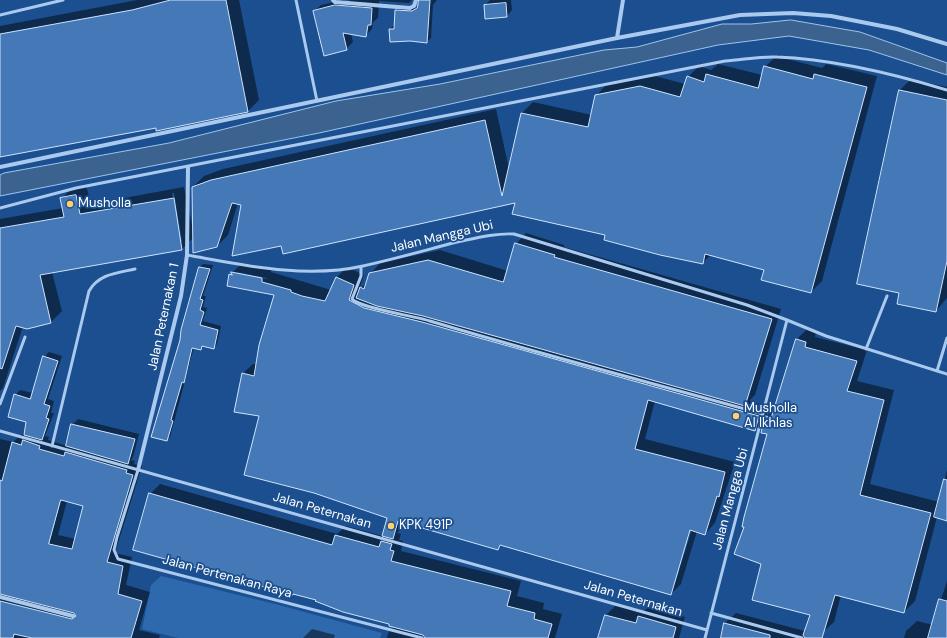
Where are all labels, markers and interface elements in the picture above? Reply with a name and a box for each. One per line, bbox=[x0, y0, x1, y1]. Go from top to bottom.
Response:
place label: Musholla bbox=[78, 196, 131, 212]
marker: Musholla bbox=[65, 199, 75, 209]
street label: Jalan Mangga Ubi bbox=[389, 218, 495, 256]
street label: Jalan Peternakan 1 bbox=[145, 262, 183, 372]
place label: Musholla Al Ikhlas bbox=[744, 401, 797, 432]
marker: Musholla Al Ikhlas bbox=[731, 411, 741, 421]
street label: Jalan Mangga Ubi bbox=[710, 446, 752, 552]
street label: Jalan Peternakan bbox=[271, 490, 373, 532]
place label: KPK 491P bbox=[399, 518, 453, 534]
marker: KPK 491P bbox=[386, 521, 396, 531]
street label: Jalan Pertenakan Raya bbox=[161, 552, 293, 602]
street label: Jalan Peternakan bbox=[582, 578, 684, 620]

